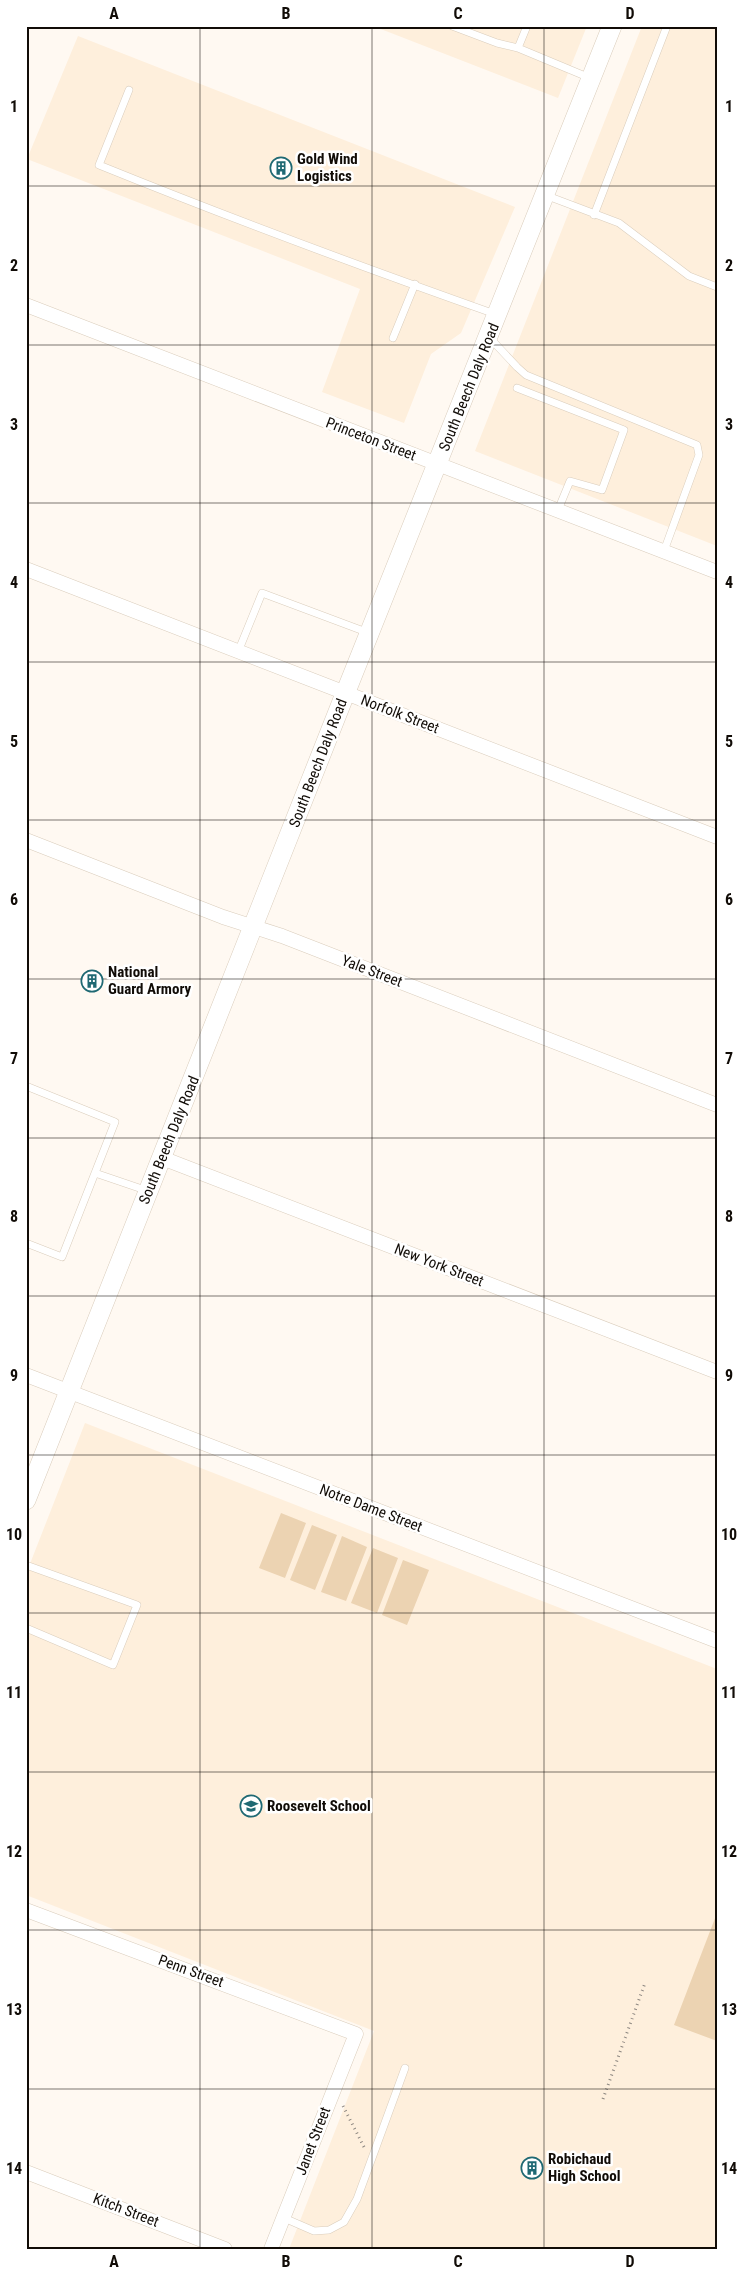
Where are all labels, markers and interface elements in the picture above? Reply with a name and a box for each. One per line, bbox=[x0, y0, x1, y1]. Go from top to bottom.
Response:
text: A bbox=[109, 4, 119, 23]
text: B bbox=[282, 4, 291, 23]
text: C bbox=[453, 4, 463, 23]
text: D bbox=[625, 4, 635, 23]
text: 1 bbox=[10, 97, 18, 116]
text: 1 bbox=[725, 97, 733, 116]
place label: Gold Wind Logistics bbox=[297, 150, 358, 185]
building icon: Gold Wind Logistics bbox=[269, 156, 293, 180]
text: 2 bbox=[10, 256, 18, 275]
text: 2 bbox=[725, 256, 733, 275]
street label: South Beech Daly Road bbox=[435, 320, 503, 454]
street label: Princeton Street bbox=[323, 414, 419, 464]
text: 3 bbox=[10, 415, 18, 434]
text: 3 bbox=[725, 415, 733, 434]
text: 4 bbox=[10, 573, 18, 592]
text: 4 bbox=[725, 573, 733, 592]
street label: Norfolk Street bbox=[358, 691, 442, 737]
street label: South Beech Daly Road bbox=[285, 696, 351, 830]
text: 5 bbox=[10, 732, 18, 751]
text: 5 bbox=[725, 732, 733, 751]
text: 6 bbox=[10, 890, 18, 909]
text: 6 bbox=[725, 890, 733, 909]
street label: Yale Street bbox=[339, 951, 405, 991]
place label: National Guard Armory bbox=[108, 963, 192, 998]
building icon: National Guard Armory bbox=[80, 969, 104, 993]
text: 7 bbox=[10, 1049, 18, 1068]
text: 7 bbox=[725, 1049, 733, 1068]
street label: South Beech Daly Road bbox=[135, 1073, 203, 1207]
text: 8 bbox=[10, 1207, 18, 1226]
text: 8 bbox=[725, 1207, 733, 1226]
street label: New York Street bbox=[392, 1240, 486, 1290]
text: 9 bbox=[10, 1366, 18, 1385]
text: 9 bbox=[725, 1366, 733, 1385]
street label: Notre Dame Street bbox=[317, 1480, 425, 1536]
text: 10 bbox=[6, 1525, 22, 1544]
text: 10 bbox=[721, 1525, 737, 1544]
text: 11 bbox=[6, 1683, 22, 1702]
text: 11 bbox=[721, 1683, 737, 1702]
school or university icon: Roosevelt School bbox=[239, 1794, 263, 1818]
place label: Roosevelt School bbox=[267, 1797, 371, 1815]
text: 12 bbox=[6, 1842, 22, 1861]
text: 12 bbox=[721, 1842, 737, 1861]
street label: Penn Street bbox=[156, 1951, 226, 1991]
text: 13 bbox=[6, 2000, 22, 2019]
text: 13 bbox=[721, 2000, 737, 2019]
street label: Janet Street bbox=[292, 2104, 334, 2178]
place label: Robichaud High School bbox=[548, 2150, 620, 2185]
building icon: Robichaud High School bbox=[520, 2156, 544, 2180]
text: 14 bbox=[6, 2159, 22, 2178]
text: 14 bbox=[721, 2159, 737, 2178]
street label: Kitch Street bbox=[91, 2189, 161, 2231]
text: A bbox=[109, 2252, 119, 2271]
text: B bbox=[282, 2252, 291, 2271]
text: C bbox=[453, 2252, 463, 2271]
text: D bbox=[625, 2252, 635, 2271]

